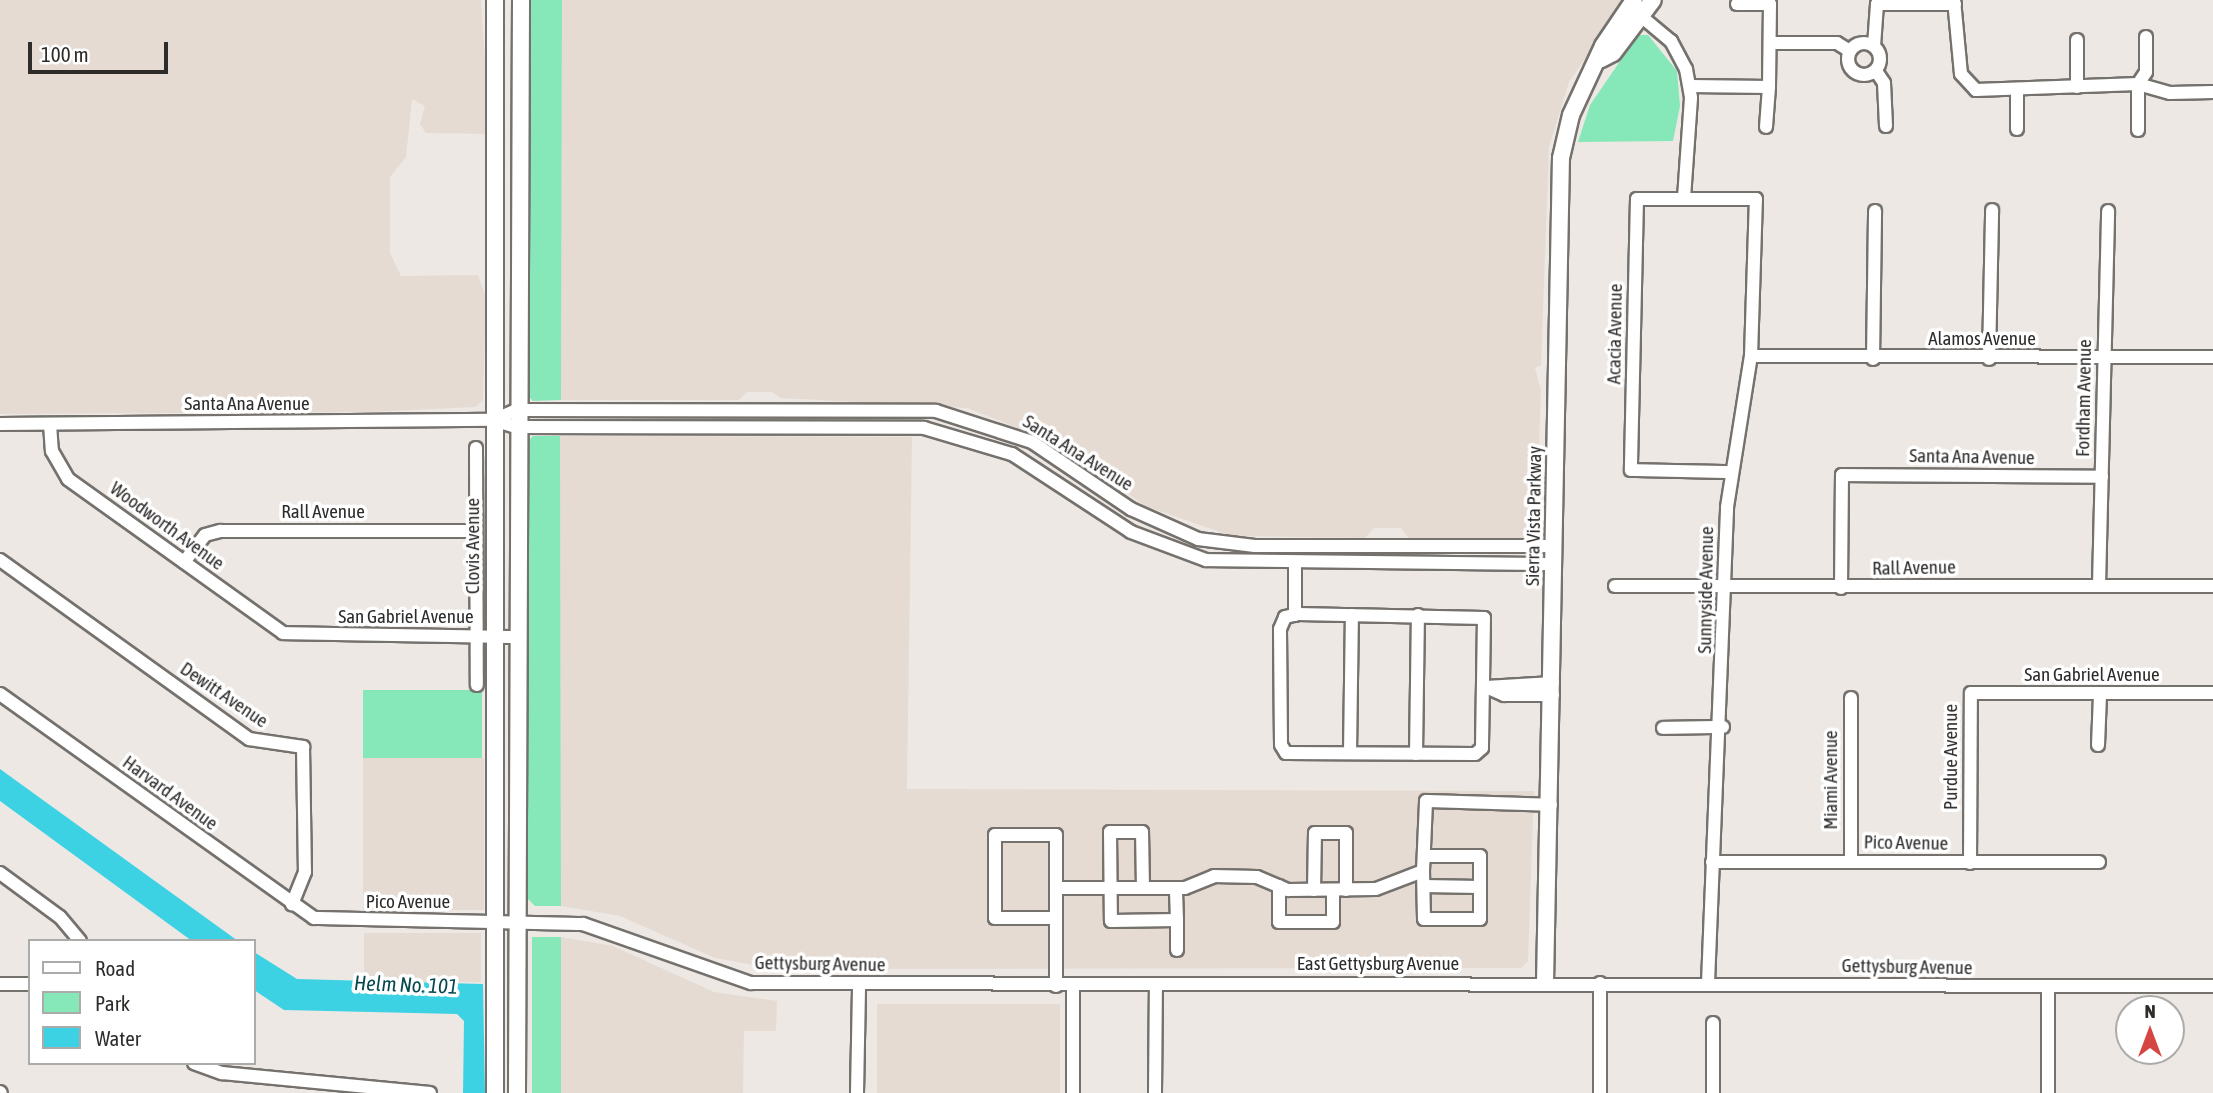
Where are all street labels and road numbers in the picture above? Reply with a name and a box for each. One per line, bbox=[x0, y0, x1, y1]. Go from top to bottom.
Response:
street label: Acacia Avenue bbox=[1603, 284, 1627, 384]
street label: Alamos Avenue bbox=[1928, 328, 2036, 350]
street label: Fordham Avenue bbox=[2072, 339, 2096, 457]
street label: Santa Ana Avenue bbox=[184, 393, 310, 415]
street label: Santa Ana Avenue bbox=[1019, 410, 1137, 496]
street label: Santa Ana Avenue bbox=[1909, 445, 2035, 469]
street label: Sierra Vista Parkway bbox=[1521, 446, 1547, 586]
street label: Woodworth Avenue bbox=[106, 477, 228, 575]
street label: Clovis Avenue bbox=[462, 498, 484, 594]
street label: Rall Avenue bbox=[281, 501, 365, 523]
street label: Sunnyside Avenue bbox=[1693, 526, 1719, 654]
street label: Rall Avenue bbox=[1872, 556, 1956, 580]
street label: San Gabriel Avenue bbox=[338, 606, 474, 628]
street label: Dewitt Avenue bbox=[176, 657, 272, 733]
street label: San Gabriel Avenue bbox=[2024, 664, 2160, 686]
street label: Purdue Avenue bbox=[1940, 704, 1962, 810]
street label: Miami Avenue bbox=[1820, 730, 1842, 830]
street label: Harvard Avenue bbox=[118, 751, 222, 835]
street label: Pico Avenue bbox=[1864, 831, 1948, 855]
street label: Pico Avenue bbox=[366, 891, 450, 913]
street label: Gettysburg Avenue bbox=[754, 951, 886, 977]
street label: East Gettysburg Avenue bbox=[1297, 953, 1459, 975]
street label: Gettysburg Avenue bbox=[1841, 954, 1973, 980]

